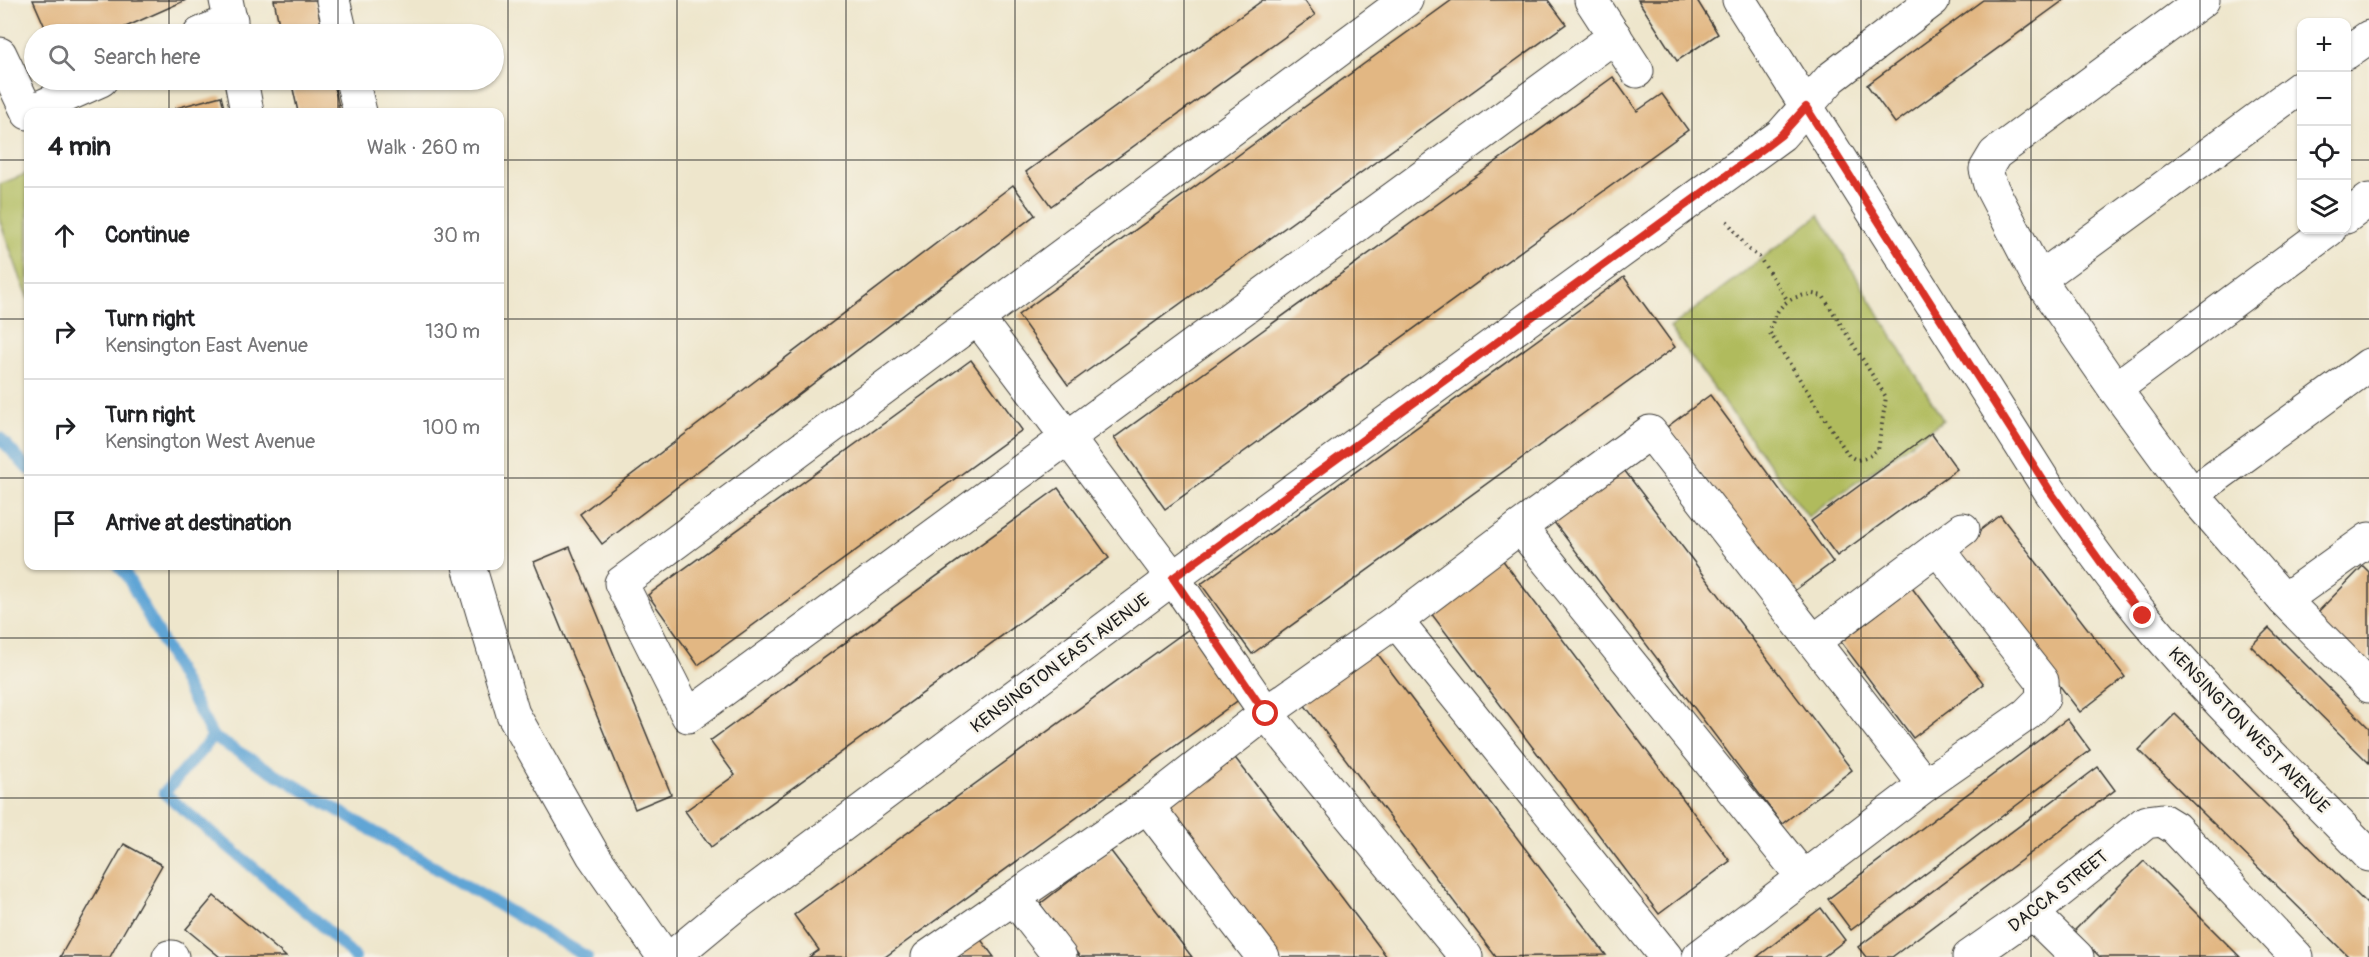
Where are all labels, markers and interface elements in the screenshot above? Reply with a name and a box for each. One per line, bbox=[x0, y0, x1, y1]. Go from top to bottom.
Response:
map controls bbox=[2297, 18, 2351, 234]
button: + bbox=[2297, 18, 2351, 72]
search box bbox=[24, 24, 504, 90]
icon: search bbox=[45, 41, 78, 74]
text: Search here bbox=[93, 43, 200, 71]
button: − bbox=[2297, 72, 2351, 126]
button: locate bbox=[2297, 126, 2351, 180]
text: 4 min bbox=[48, 131, 111, 163]
text: Walk · 260 m bbox=[367, 135, 480, 160]
button: layers bbox=[2297, 180, 2351, 234]
icon: ahead bbox=[48, 219, 81, 252]
text: Continue bbox=[105, 221, 189, 249]
text: 30 m bbox=[433, 223, 480, 248]
text: Turn right bbox=[105, 305, 195, 333]
icon: right bbox=[48, 315, 81, 348]
text: 130 m bbox=[425, 319, 480, 344]
text: Kensington East Avenue bbox=[105, 333, 308, 358]
text: Turn right bbox=[105, 401, 195, 429]
icon: right bbox=[48, 411, 81, 444]
text: 100 m bbox=[423, 415, 480, 440]
text: Kensington West Avenue bbox=[105, 429, 315, 454]
icon: arrive bbox=[48, 507, 81, 540]
text: Arrive at destination bbox=[105, 509, 291, 537]
street label: KENSINGTON EAST AVENUE bbox=[966, 588, 1155, 738]
route end bbox=[2129, 602, 2155, 628]
street label: KENSINGTON WEST AVENUE bbox=[2163, 642, 2334, 818]
route start bbox=[1252, 700, 1278, 726]
street label: DACCA STREET bbox=[2004, 845, 2113, 938]

